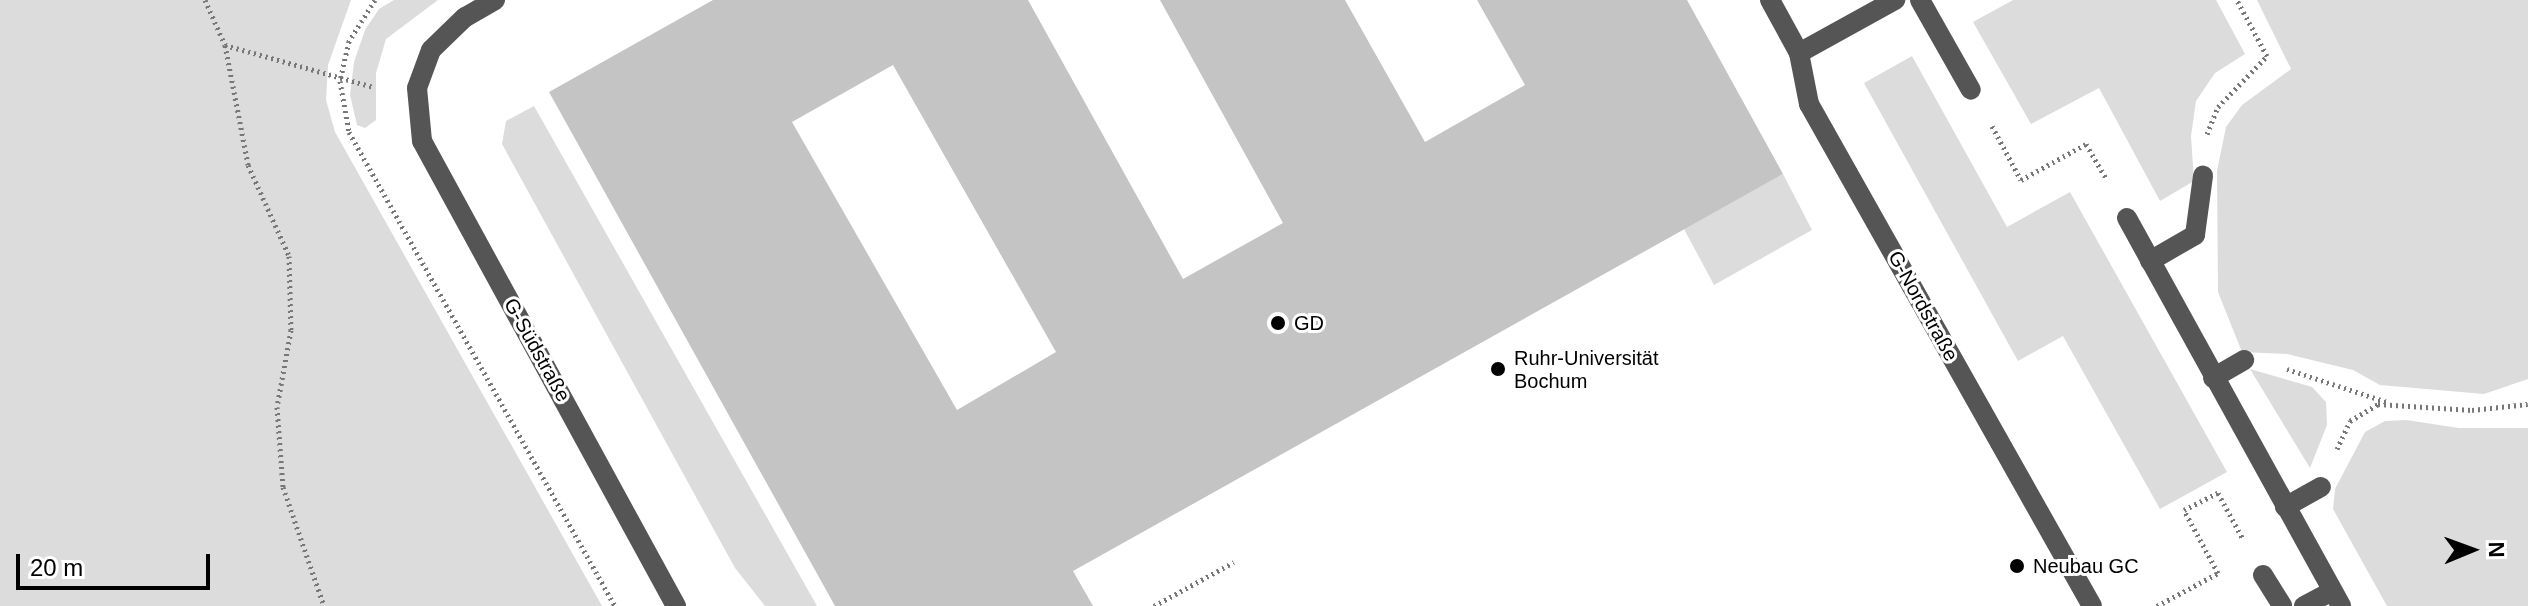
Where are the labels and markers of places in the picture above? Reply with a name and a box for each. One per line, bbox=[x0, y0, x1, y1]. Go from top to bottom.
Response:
place label: GD bbox=[1294, 311, 1324, 335]
marker: GD bbox=[1269, 314, 1287, 332]
place label: Ruhr-Universität Bochum bbox=[1514, 346, 1658, 393]
marker: Ruhr-Universität Bochum bbox=[1489, 360, 1507, 378]
place label: Neubau GC bbox=[2033, 554, 2139, 578]
marker: Neubau GC bbox=[2008, 557, 2026, 575]

